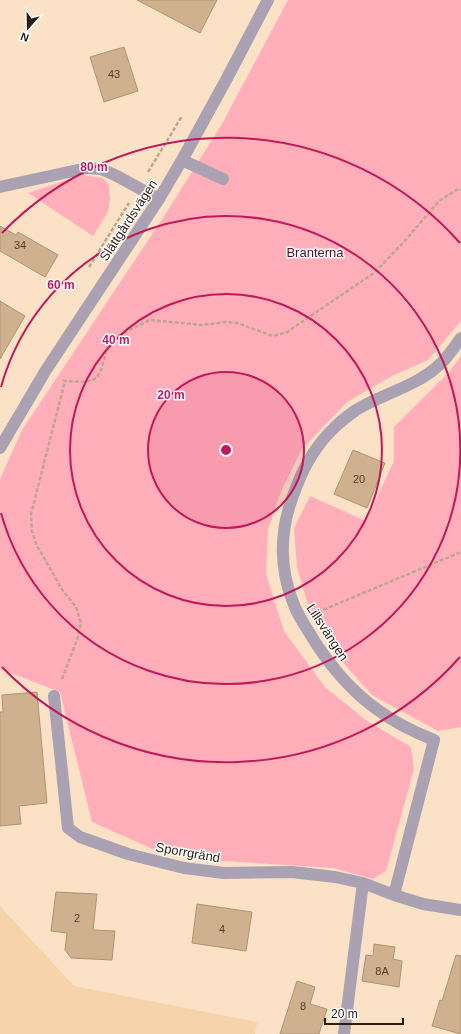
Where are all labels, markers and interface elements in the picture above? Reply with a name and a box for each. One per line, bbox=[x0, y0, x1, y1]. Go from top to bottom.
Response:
north arrow bbox=[8, 8, 48, 48]
text: N bbox=[19, 30, 30, 44]
house number: 43 bbox=[108, 68, 120, 80]
text: 80 m bbox=[80, 160, 108, 174]
street label: Slättgårdsvägen bbox=[97, 177, 160, 264]
house number: 34 bbox=[14, 239, 26, 251]
park label: Branterna bbox=[286, 245, 344, 260]
text: 60 m bbox=[47, 278, 75, 292]
text: 40 m bbox=[102, 333, 130, 347]
text: 20 m bbox=[157, 388, 185, 402]
centre of rings bbox=[219, 443, 233, 457]
house number: 20 bbox=[353, 473, 365, 485]
street label: Lillsvängen bbox=[304, 601, 352, 664]
street label: Sporrgränd bbox=[155, 839, 221, 866]
house number: 2 bbox=[74, 912, 80, 924]
house number: 4 bbox=[219, 923, 225, 935]
house number: 8A bbox=[375, 965, 389, 977]
house number: 8 bbox=[300, 1000, 306, 1012]
scale bar bbox=[325, 1000, 403, 1026]
text: 20 m bbox=[331, 1007, 358, 1021]

